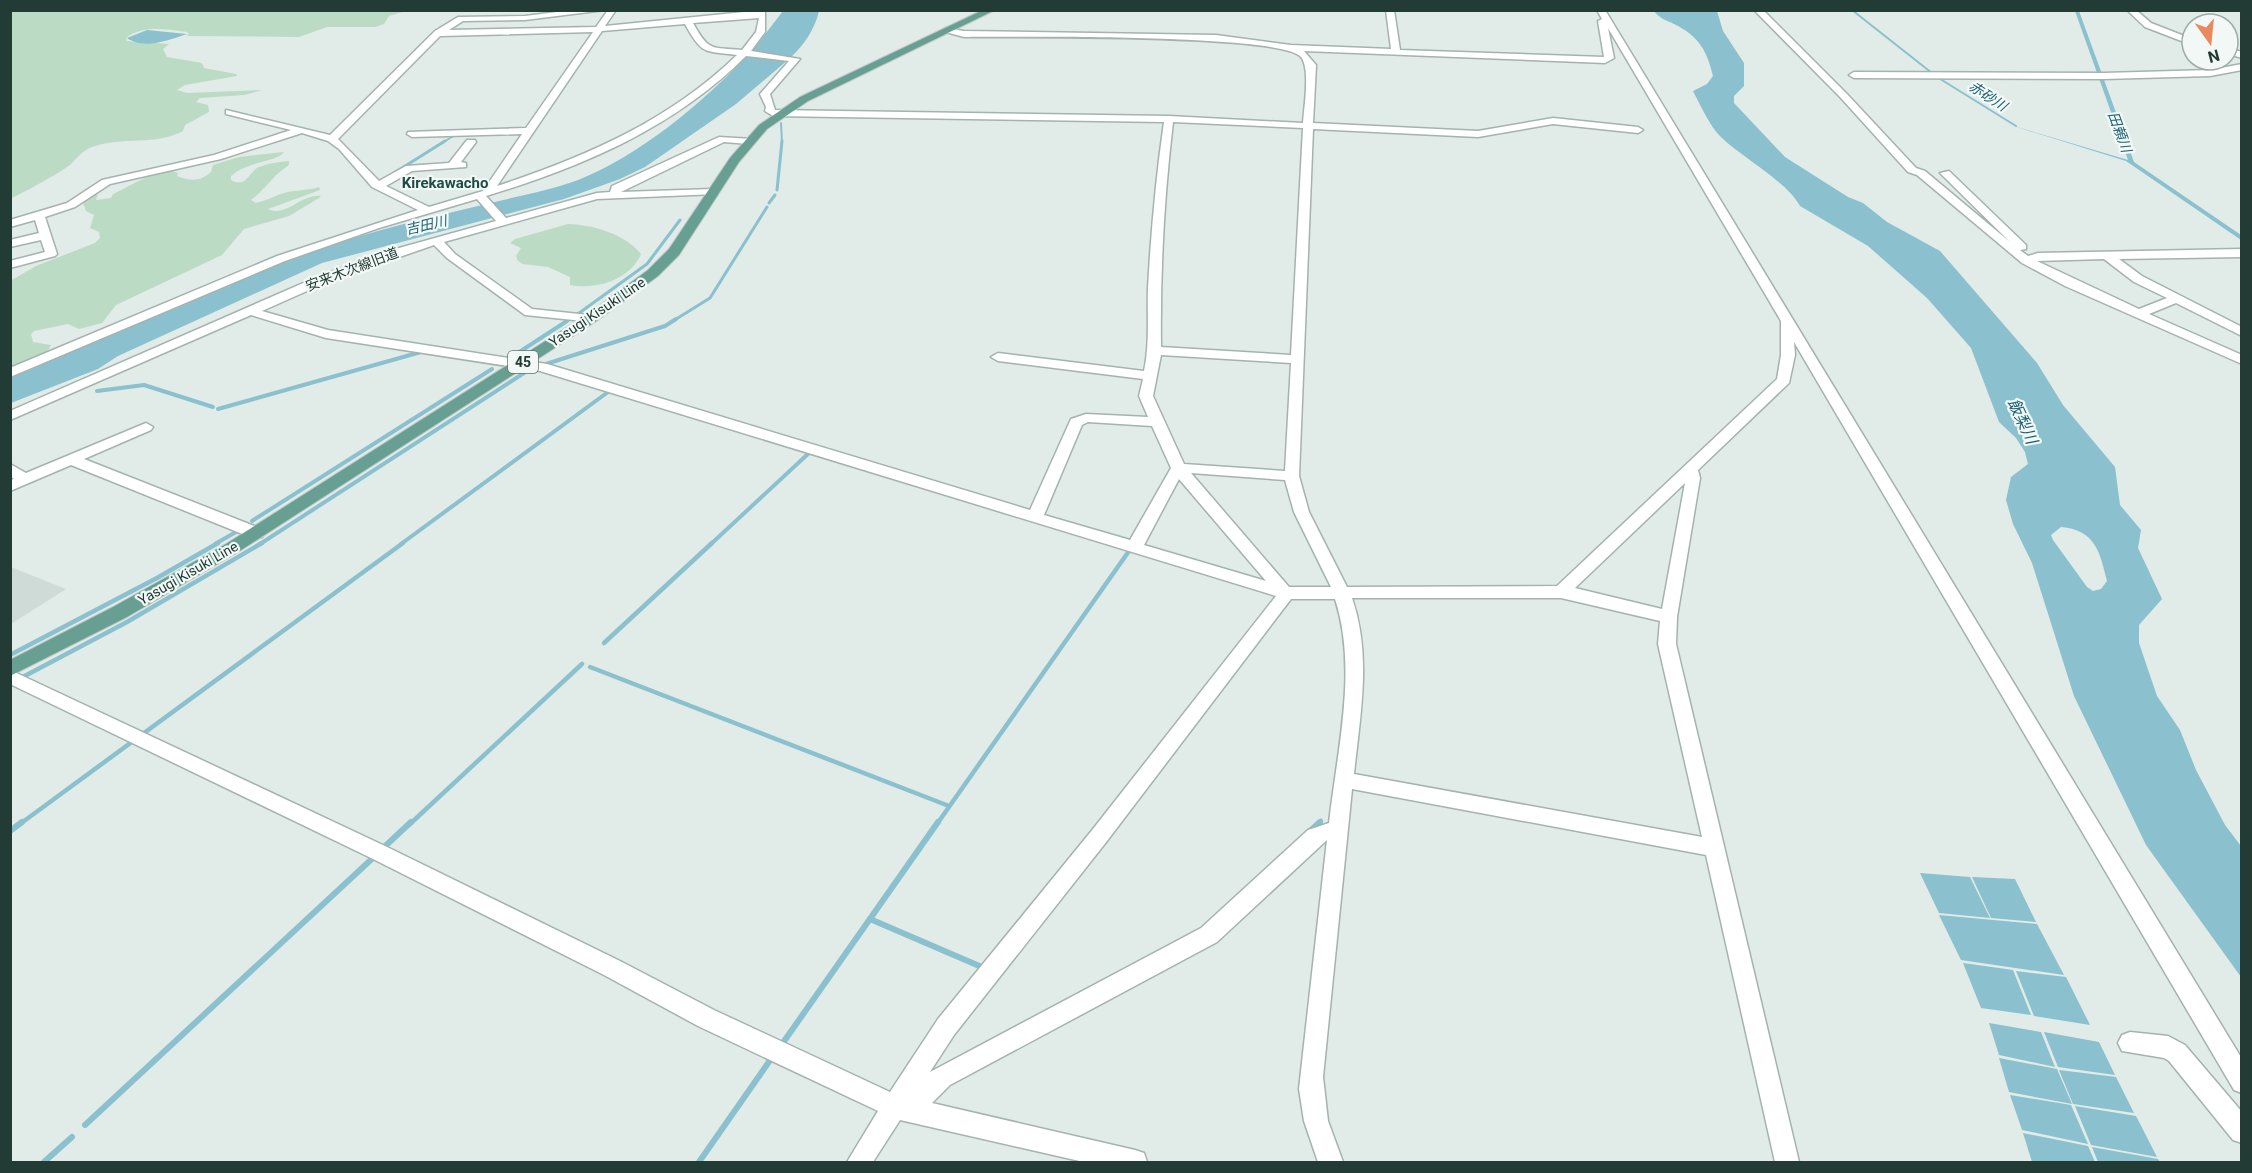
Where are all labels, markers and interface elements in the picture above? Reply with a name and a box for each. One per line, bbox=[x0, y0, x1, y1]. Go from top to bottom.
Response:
north arrow bbox=[2180, 12, 2240, 72]
text: N bbox=[2206, 45, 2222, 67]
water label: 赤砂川 bbox=[1966, 78, 2012, 115]
water label: 田頼川 bbox=[2105, 110, 2135, 156]
district label: Kirekawacho bbox=[402, 174, 488, 192]
water label: 吉田川 bbox=[404, 212, 450, 238]
street label: 安来木次線旧道 bbox=[303, 244, 401, 294]
street label: Yasugi Kisuki Line bbox=[546, 274, 648, 350]
road number: 45 bbox=[508, 351, 538, 373]
water label: 飯梨川 bbox=[2004, 395, 2042, 449]
street label: Yasugi Kisuki Line bbox=[135, 538, 241, 608]

